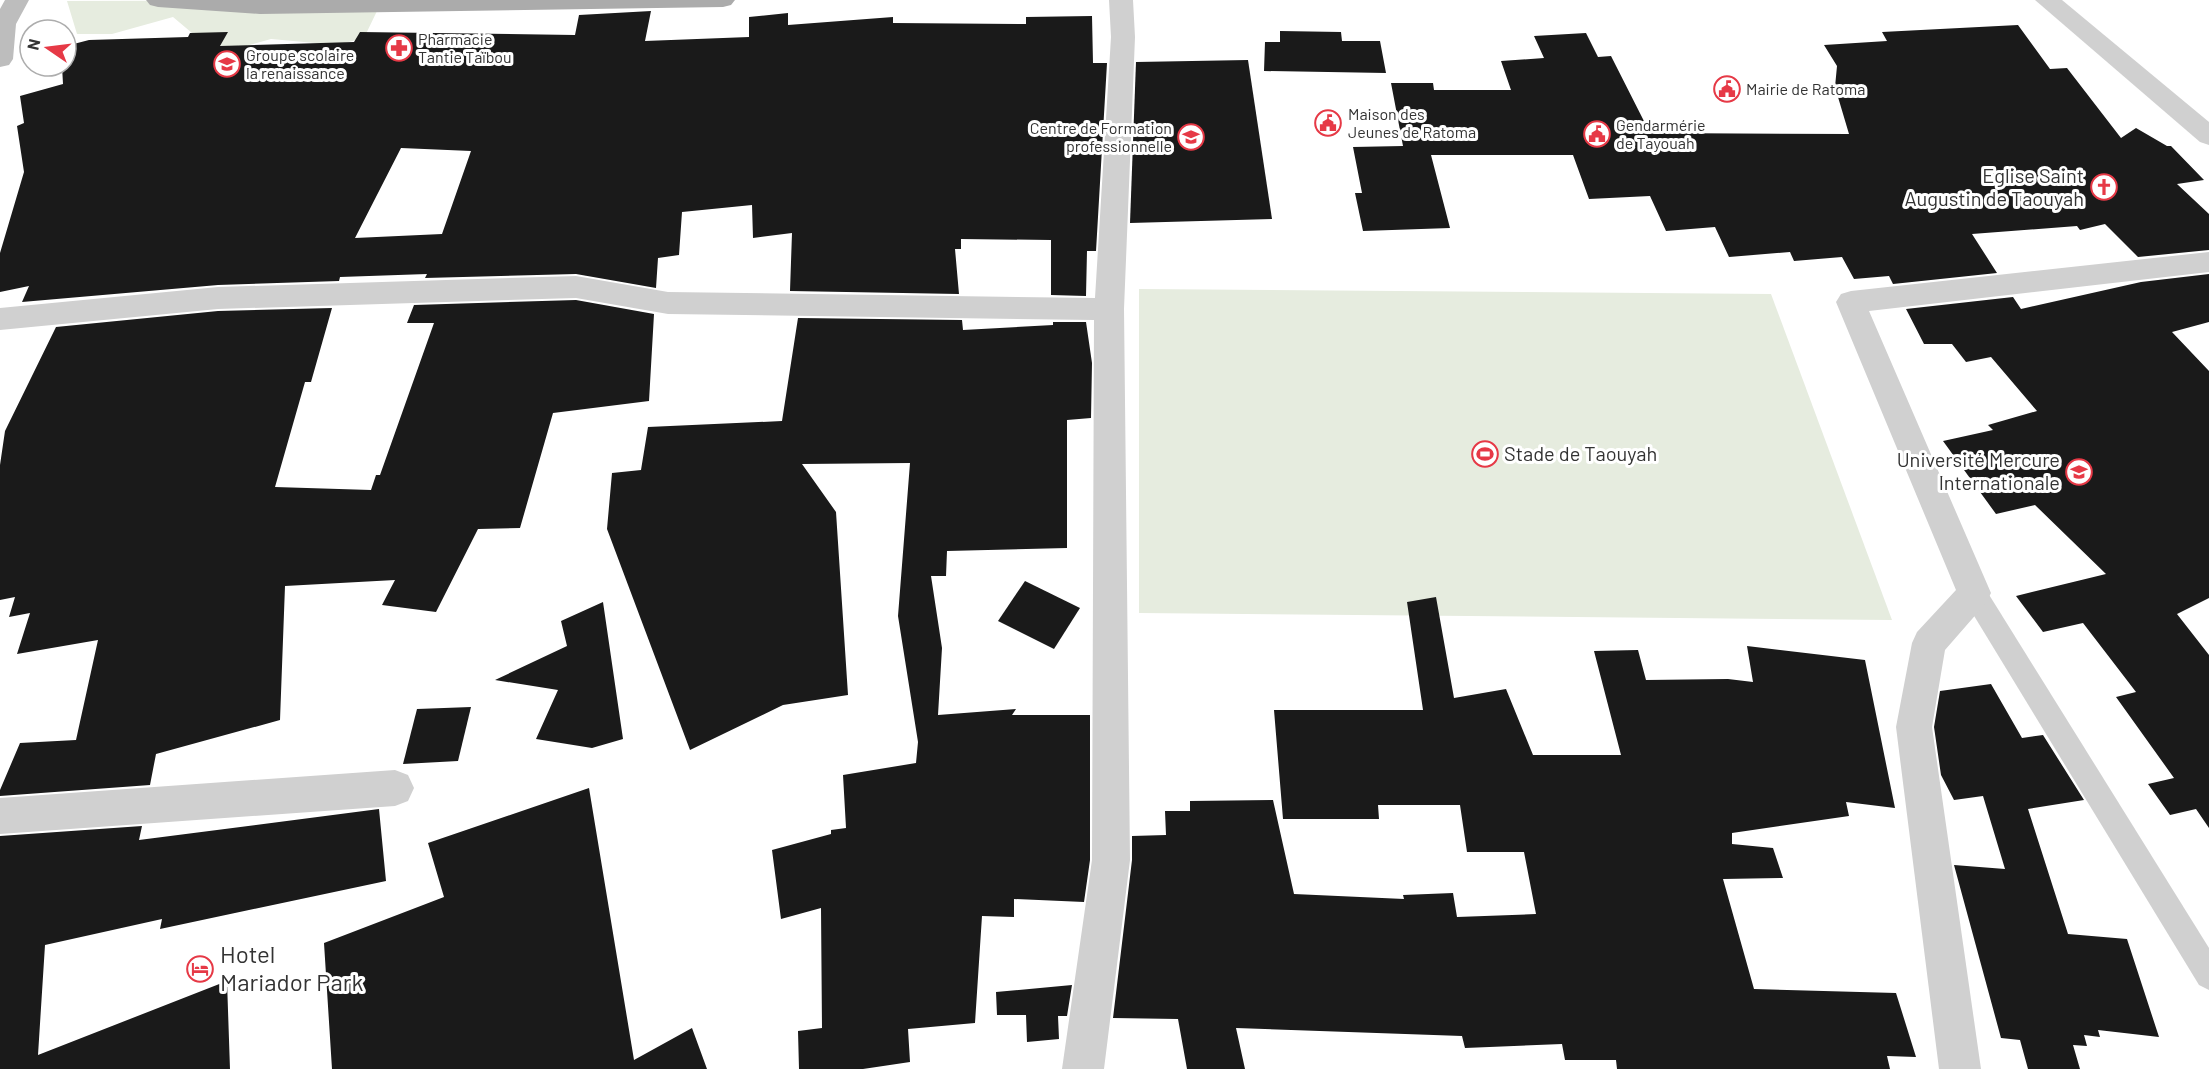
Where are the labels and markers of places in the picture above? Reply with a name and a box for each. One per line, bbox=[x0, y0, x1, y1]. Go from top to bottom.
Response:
place label: Pharmacie Tantie Taïbou bbox=[418, 29, 512, 66]
pharmacy icon: Pharmacie Tantie Taïbou bbox=[384, 33, 414, 63]
place label: Groupe scolaire la renaissance bbox=[246, 45, 354, 82]
school or university icon: Groupe scolaire la renaissance bbox=[212, 49, 242, 79]
public building icon: Mairie de Ratoma bbox=[1712, 74, 1742, 104]
place label: Mairie de Ratoma bbox=[1746, 79, 1865, 98]
place label: Maison des Jeunes de Ratoma bbox=[1348, 104, 1476, 141]
public building icon: Maison des Jeunes de Ratoma bbox=[1313, 108, 1343, 138]
place label: Gendarmérie de Tayouah bbox=[1616, 115, 1706, 152]
place label: Centre de Formation professionnelle bbox=[1030, 118, 1172, 155]
public building icon: Gendarmérie de Tayouah bbox=[1582, 119, 1612, 149]
school or university icon: Centre de Formation professionnelle bbox=[1176, 122, 1206, 152]
place label: Eglise Saint Augustin de Taouyah bbox=[1904, 163, 2084, 210]
church icon: Eglise Saint Augustin de Taouyah bbox=[2089, 172, 2119, 202]
sports icon: Stade de Taouyah bbox=[1470, 439, 1500, 469]
place label: Stade de Taouyah bbox=[1504, 441, 1657, 465]
place label: Université Mercure Internationale bbox=[1897, 447, 2060, 494]
school or university icon: Université Mercure Internationale bbox=[2064, 457, 2094, 487]
place label: Hotel Mariador Park bbox=[220, 939, 363, 996]
hotel icon: Hotel Mariador Park bbox=[185, 954, 215, 984]

